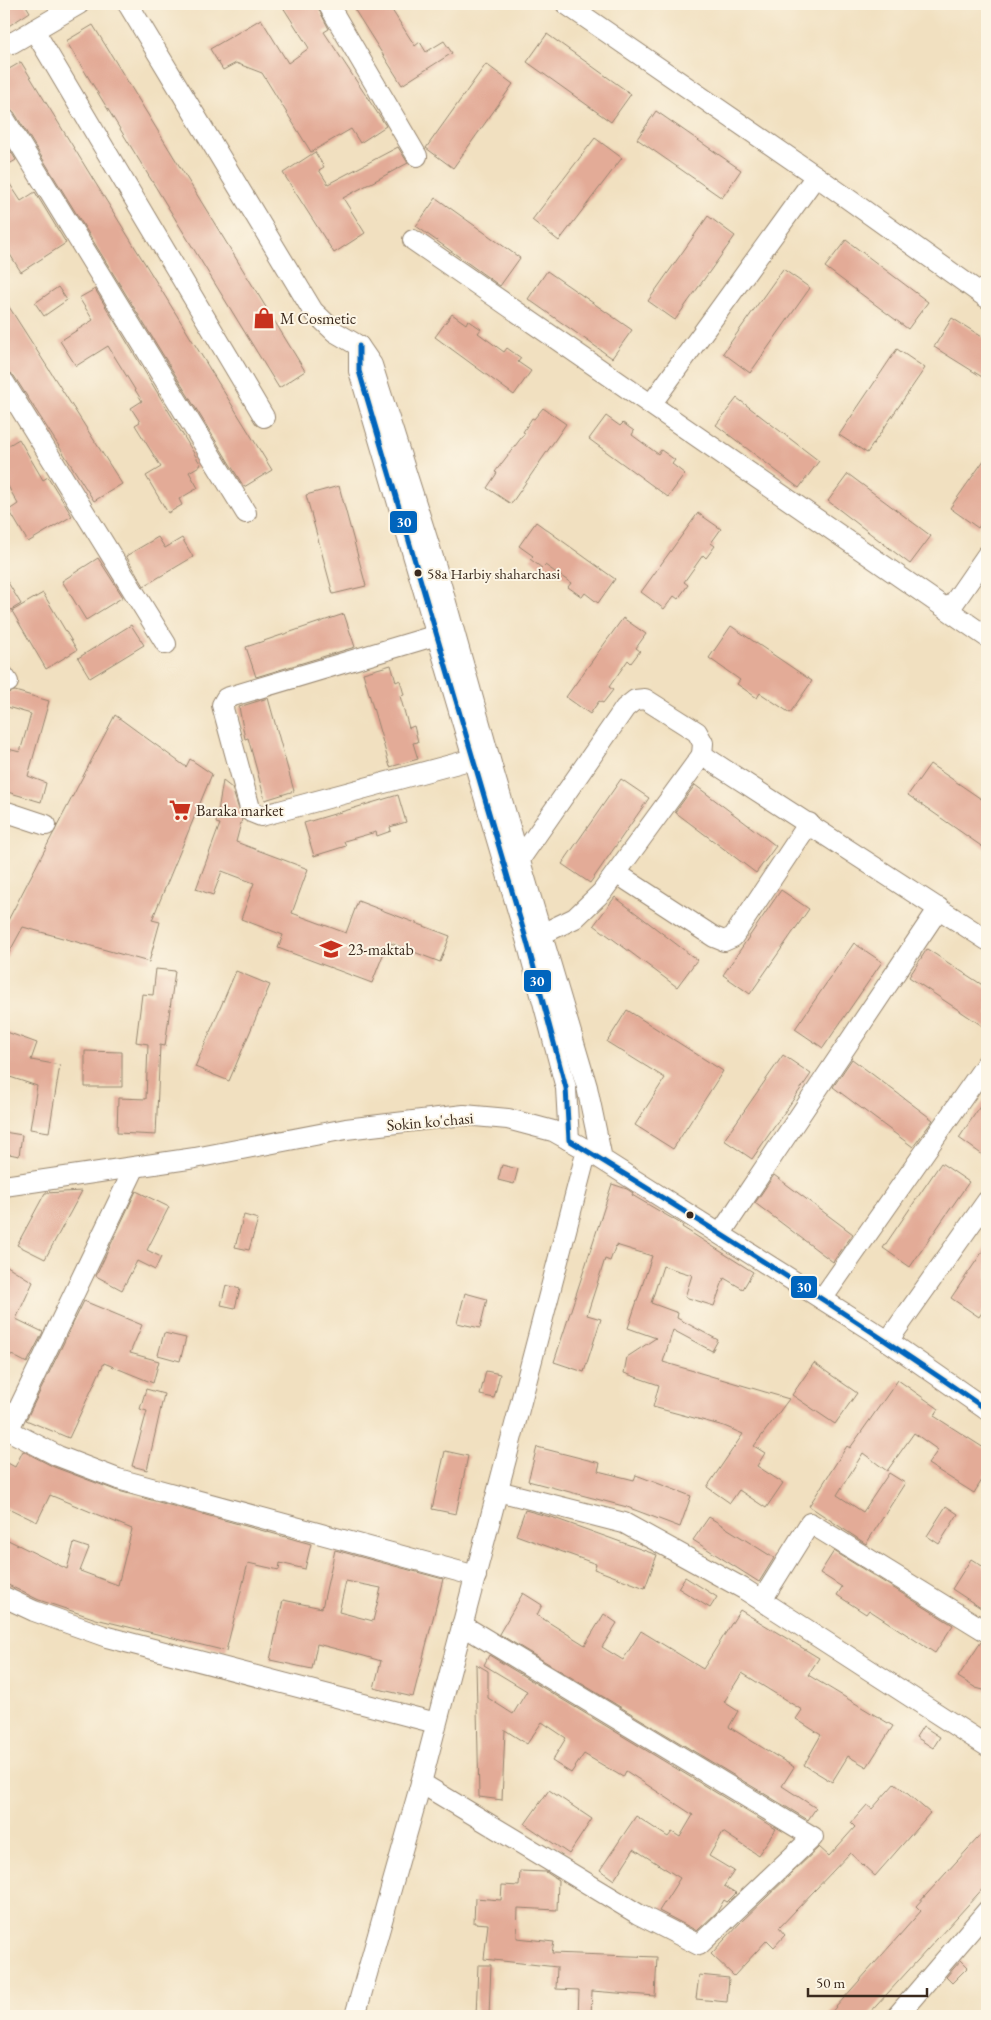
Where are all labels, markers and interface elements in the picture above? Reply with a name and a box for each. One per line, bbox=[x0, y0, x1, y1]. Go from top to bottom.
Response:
shop icon: M Cosmetic bbox=[251, 305, 277, 331]
place label: M Cosmetic bbox=[280, 308, 356, 329]
line badge: 30 bbox=[389, 510, 418, 534]
text: 30 bbox=[397, 513, 412, 531]
place label: 58a Harbiy shaharchasi bbox=[427, 564, 560, 583]
marker: 58a Harbiy shaharchasi bbox=[413, 568, 423, 578]
supermarket icon: Baraka market bbox=[167, 797, 193, 823]
place label: Baraka market bbox=[196, 800, 284, 821]
school or university icon: 23-maktab bbox=[318, 936, 344, 962]
place label: 23-maktab bbox=[348, 939, 414, 960]
line badge: 30 bbox=[523, 969, 552, 993]
text: 30 bbox=[530, 972, 545, 990]
street label: Sokin ko'chasi bbox=[386, 1107, 474, 1136]
unlabelled marker bbox=[685, 1210, 695, 1220]
line badge: 30 bbox=[790, 1275, 818, 1299]
text: 30 bbox=[797, 1278, 812, 1296]
scale bar bbox=[808, 1965, 927, 1997]
text: 50 m bbox=[816, 1973, 845, 1992]

